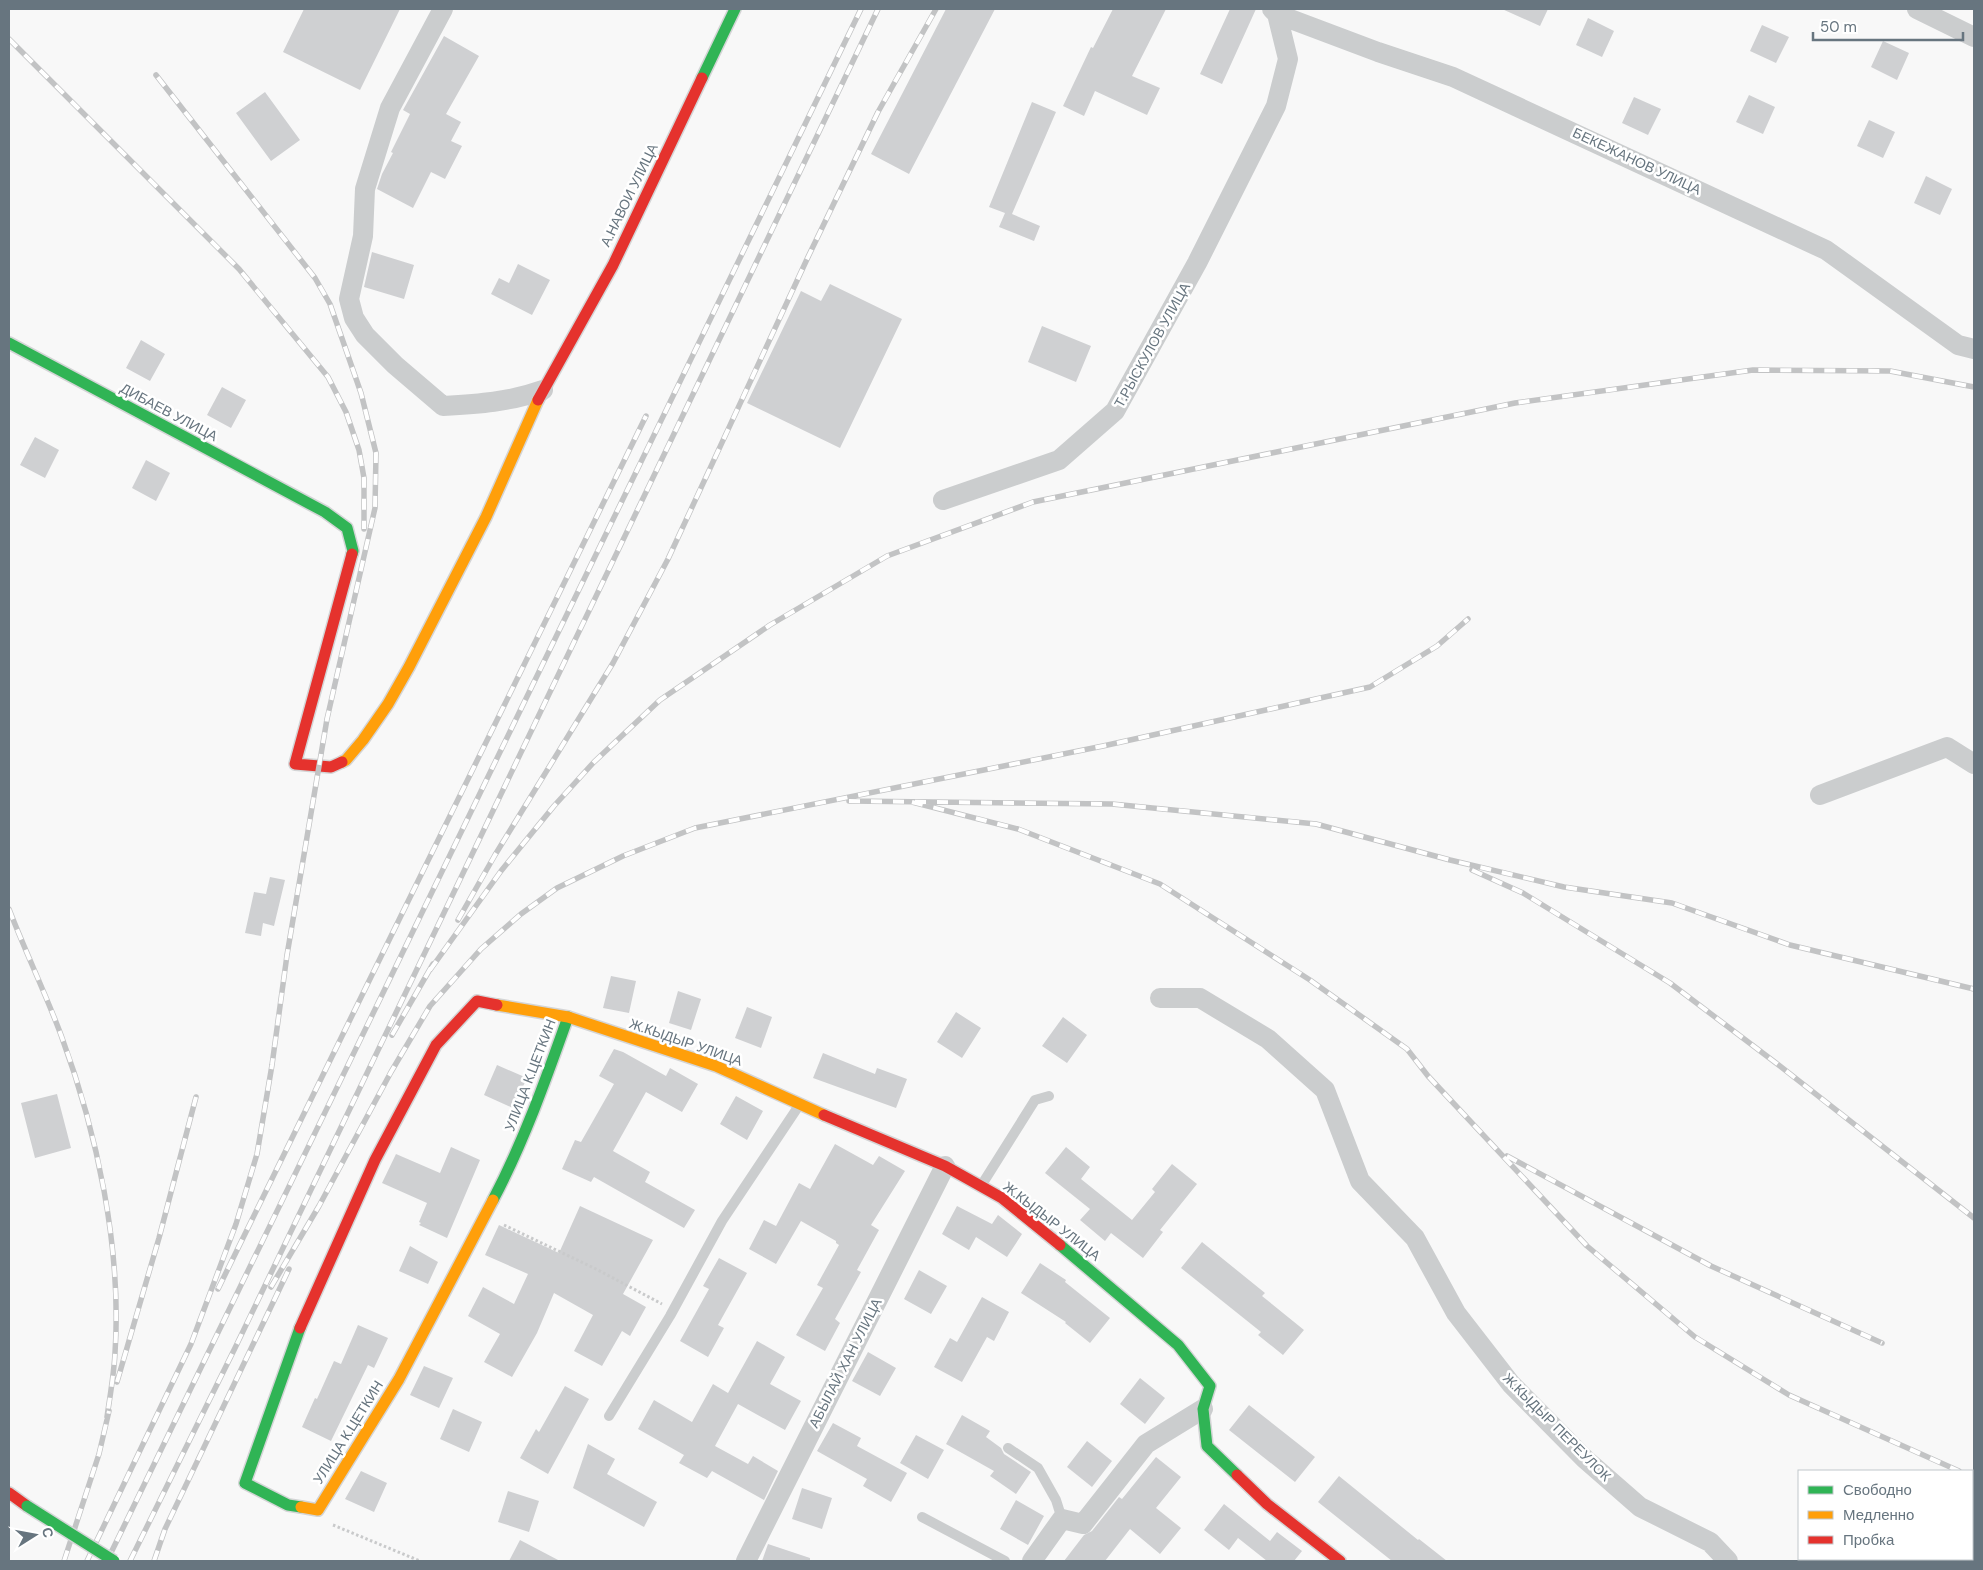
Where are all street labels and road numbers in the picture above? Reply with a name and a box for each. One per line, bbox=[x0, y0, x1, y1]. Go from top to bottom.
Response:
street label: БЕКЕЖАНОВ УЛИЦА bbox=[1570, 123, 1705, 199]
street label: А.НАВОИ УЛИЦА bbox=[596, 140, 662, 249]
street label: Т.РЫСКУЛОВ УЛИЦА bbox=[1110, 279, 1194, 411]
street label: ДИБАЕВ УЛИЦА bbox=[117, 379, 221, 445]
street label: Ж.КЫДЫР УЛИЦА bbox=[627, 1014, 746, 1070]
street label: УЛИЦА К.ЦЕТКИН bbox=[500, 1016, 560, 1134]
street label: Ж.КЫДЫР УЛИЦА bbox=[1000, 1177, 1105, 1265]
street label: АБЫЛАЙ ХАН УЛИЦА bbox=[804, 1295, 886, 1431]
street label: Ж.КЫДЫР ПЕРЕУЛОК bbox=[1499, 1369, 1616, 1486]
street label: УЛИЦА К.ЦЕТКИН bbox=[309, 1377, 387, 1487]

